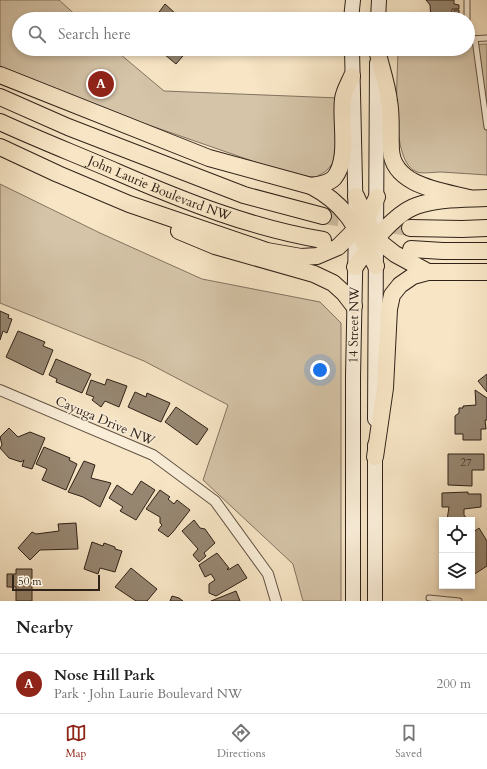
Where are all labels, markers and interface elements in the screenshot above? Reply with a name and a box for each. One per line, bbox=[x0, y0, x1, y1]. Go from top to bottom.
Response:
search box bbox=[12, 12, 475, 56]
icon: search bbox=[26, 23, 48, 45]
text: Search here bbox=[58, 24, 131, 44]
pin: A bbox=[88, 69, 114, 99]
street label: John Laurie Boulevard NW bbox=[83, 151, 234, 225]
street label: 14 Street NW bbox=[344, 286, 364, 364]
your location bbox=[310, 360, 330, 380]
street label: Cayuga Drive NW bbox=[53, 392, 158, 450]
house number: 27 bbox=[460, 455, 472, 470]
map controls bbox=[439, 517, 475, 589]
button: locate bbox=[439, 517, 475, 553]
button: layers bbox=[439, 553, 475, 589]
scale bar bbox=[12, 573, 100, 592]
text: 50 m bbox=[18, 574, 42, 589]
text: Nearby bbox=[16, 616, 73, 639]
text: Nose Hill Park bbox=[54, 665, 155, 685]
text: A bbox=[24, 675, 34, 693]
text: 200 m bbox=[437, 675, 471, 693]
text: Park · John Laurie Boulevard NW bbox=[54, 685, 242, 703]
tab: Map bbox=[65, 722, 87, 761]
tab: Directions bbox=[217, 722, 265, 761]
tab: Saved bbox=[395, 722, 422, 761]

